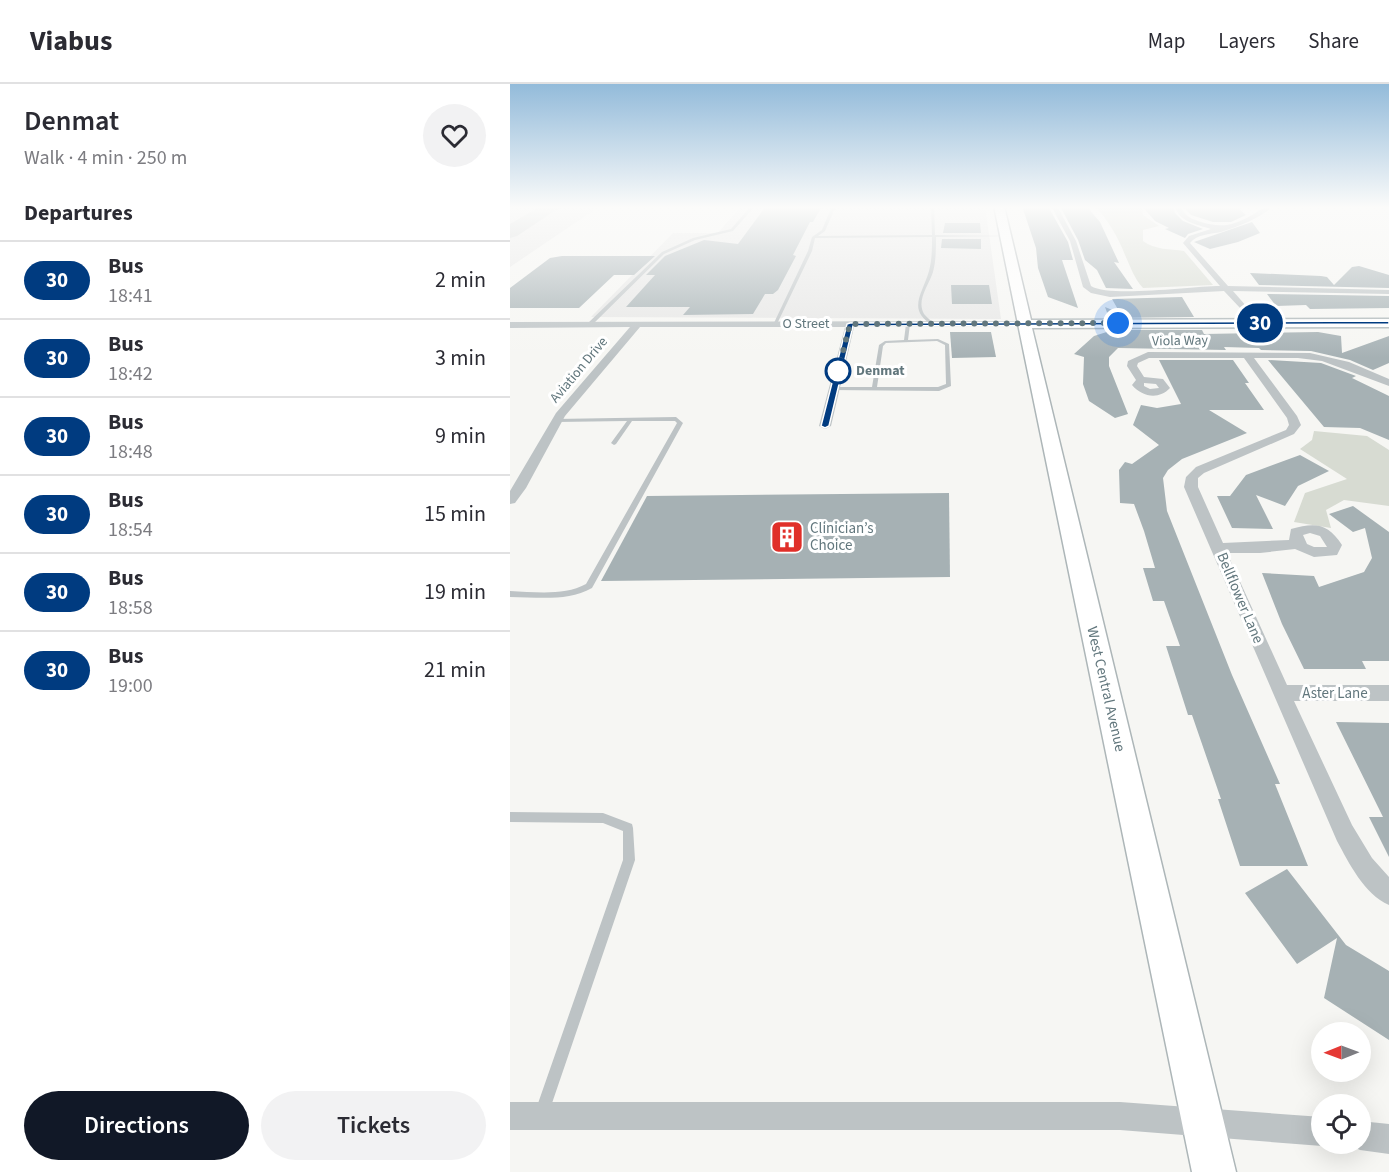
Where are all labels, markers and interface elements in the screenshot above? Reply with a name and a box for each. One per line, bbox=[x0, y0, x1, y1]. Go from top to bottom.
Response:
text: Viabus bbox=[30, 21, 112, 61]
text: Map bbox=[1148, 26, 1185, 56]
text: Layers bbox=[1218, 26, 1275, 56]
text: Share bbox=[1308, 26, 1359, 56]
text: Denmat bbox=[24, 101, 119, 141]
button: heart bbox=[423, 104, 486, 167]
text: Walk · 4 min · 250 m bbox=[24, 144, 187, 172]
text: Departures bbox=[24, 197, 133, 229]
text: Bus bbox=[108, 250, 144, 282]
text: 2 min bbox=[435, 264, 486, 296]
text: 30 bbox=[46, 265, 68, 295]
text: 18:41 bbox=[108, 282, 153, 310]
line badge: 30 bbox=[1233, 304, 1287, 342]
your location bbox=[1103, 308, 1133, 338]
text: 30 bbox=[1249, 308, 1271, 338]
street label: O Street bbox=[782, 314, 830, 334]
text: Bus bbox=[108, 328, 144, 360]
street label: Viola Way bbox=[1152, 331, 1209, 351]
street label: Aviation Drive bbox=[545, 333, 613, 407]
text: 3 min bbox=[435, 342, 486, 374]
text: 30 bbox=[46, 343, 68, 373]
marker: Denmat bbox=[825, 358, 851, 384]
text: 18:42 bbox=[108, 360, 153, 388]
place label: Denmat bbox=[856, 361, 905, 381]
text: Bus bbox=[108, 406, 144, 438]
text: 9 min bbox=[435, 420, 486, 452]
text: 30 bbox=[46, 421, 68, 451]
text: 18:48 bbox=[108, 438, 153, 466]
text: Bus bbox=[108, 484, 144, 516]
text: 15 min bbox=[424, 498, 486, 530]
text: 30 bbox=[46, 499, 68, 529]
text: 18:54 bbox=[108, 516, 153, 544]
place label: Clinician’s Choice bbox=[810, 518, 874, 556]
building icon: Clinician’s Choice bbox=[769, 519, 805, 555]
street label: Bellflower Lane bbox=[1211, 549, 1269, 647]
text: Bus bbox=[108, 562, 144, 594]
text: 19 min bbox=[424, 576, 486, 608]
text: 30 bbox=[46, 577, 68, 607]
text: 18:58 bbox=[108, 594, 153, 622]
street label: West Central Avenue bbox=[1081, 624, 1131, 754]
text: Bus bbox=[108, 640, 144, 672]
text: 21 min bbox=[424, 654, 486, 686]
text: 30 bbox=[46, 655, 68, 685]
text: 19:00 bbox=[108, 672, 153, 700]
street label: Aster Lane bbox=[1302, 683, 1368, 704]
north arrow bbox=[1311, 1022, 1371, 1082]
map controls bbox=[1311, 1022, 1371, 1154]
button: Directions bbox=[24, 1091, 249, 1160]
button: Tickets bbox=[261, 1091, 486, 1160]
button: locate bbox=[1311, 1094, 1371, 1154]

